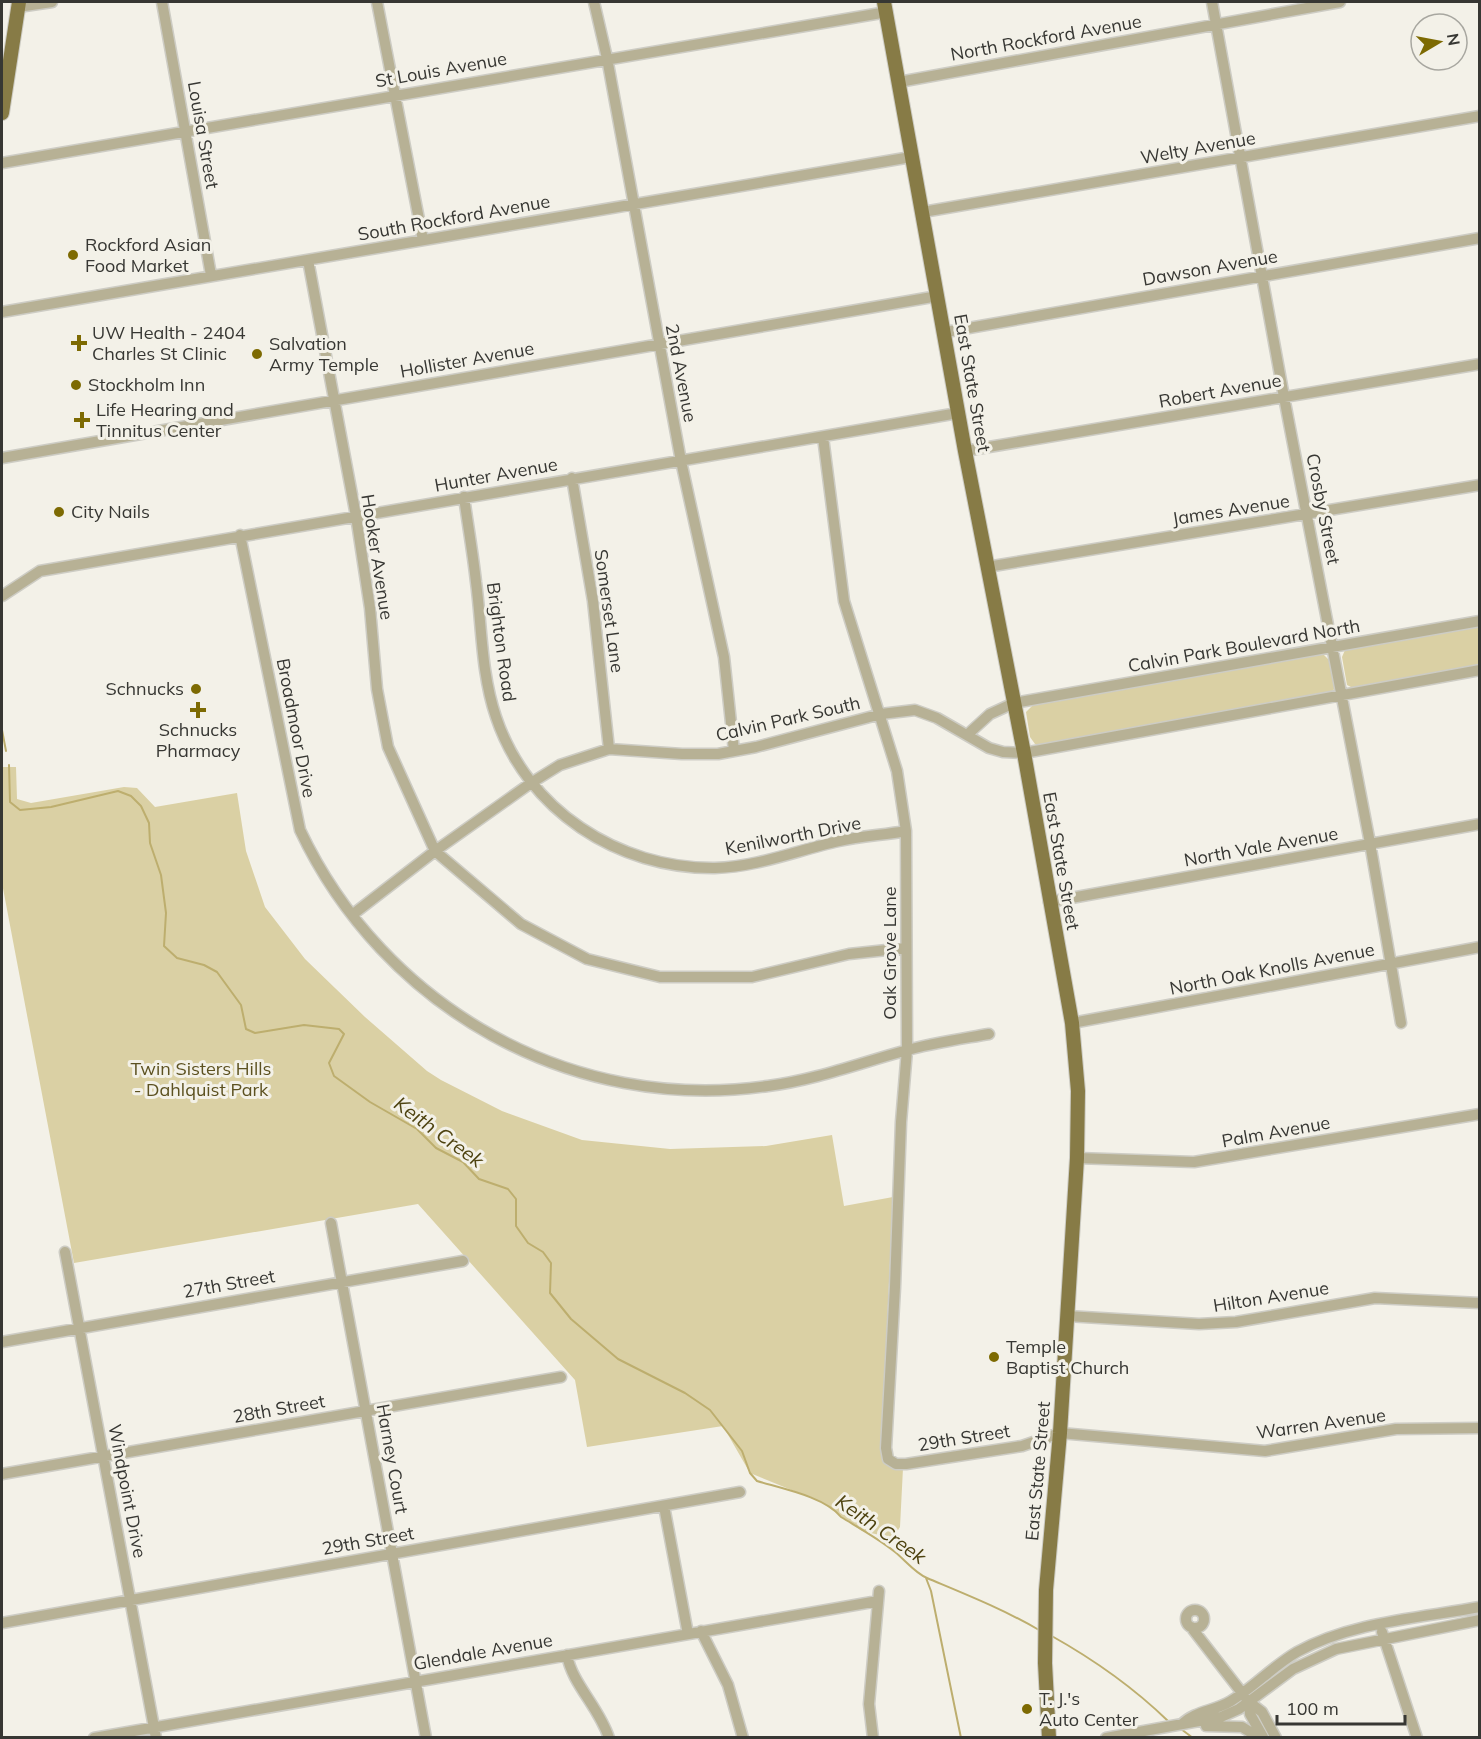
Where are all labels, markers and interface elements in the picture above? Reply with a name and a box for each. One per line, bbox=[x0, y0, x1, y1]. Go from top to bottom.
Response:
street label: North Rockford Avenue bbox=[949, 9, 1143, 66]
north arrow bbox=[1409, 12, 1469, 72]
text: N bbox=[1443, 32, 1465, 47]
street label: St Louis Avenue bbox=[373, 47, 508, 92]
street label: Louisa Street bbox=[183, 79, 224, 191]
street label: Welty Avenue bbox=[1139, 126, 1257, 169]
street label: South Rockford Avenue bbox=[356, 189, 552, 246]
place label: Rockford Asian Food Market bbox=[85, 233, 211, 277]
street label: Dawson Avenue bbox=[1141, 244, 1279, 291]
marker: Rockford Asian Food Market bbox=[66, 248, 80, 262]
street label: East State Street bbox=[949, 312, 996, 454]
place label: UW Health - 2404 Charles St Clinic bbox=[92, 321, 246, 365]
street label: 2nd Avenue bbox=[661, 322, 702, 424]
place label: Salvation Army Temple bbox=[269, 332, 379, 376]
marker: UW Health - 2404 Charles St Clinic bbox=[70, 334, 88, 352]
street label: Hollister Avenue bbox=[398, 336, 536, 383]
marker: Salvation Army Temple bbox=[250, 347, 264, 361]
street label: Robert Avenue bbox=[1157, 368, 1283, 413]
place label: Stockholm Inn bbox=[88, 373, 205, 396]
marker: Stockholm Inn bbox=[69, 378, 83, 392]
place label: Life Hearing and Tinnitus Center bbox=[96, 398, 234, 442]
marker: Life Hearing and Tinnitus Center bbox=[73, 411, 91, 429]
street label: Crosby Street bbox=[1301, 451, 1346, 566]
street label: Hunter Avenue bbox=[433, 452, 559, 497]
street label: James Avenue bbox=[1171, 489, 1291, 530]
street label: Hooker Avenue bbox=[356, 492, 399, 621]
place label: City Nails bbox=[71, 500, 150, 523]
marker: City Nails bbox=[52, 505, 66, 519]
street label: Somerset Lane bbox=[589, 548, 630, 674]
street label: Brighton Road bbox=[482, 581, 521, 703]
street label: Calvin Park Boulevard North bbox=[1126, 614, 1362, 677]
street label: Broadmoor Drive bbox=[272, 656, 321, 800]
place label: Schnucks bbox=[105, 677, 184, 700]
marker: Schnucks bbox=[189, 682, 203, 696]
street label: Calvin Park South bbox=[713, 691, 862, 746]
marker: Schnucks Pharmacy bbox=[191, 703, 205, 717]
place label: Schnucks Pharmacy bbox=[156, 718, 241, 762]
street label: East State Street bbox=[1038, 790, 1085, 932]
street label: Kenilworth Drive bbox=[723, 811, 863, 860]
street label: North Vale Avenue bbox=[1182, 822, 1340, 871]
street label: Oak Grove Lane bbox=[878, 886, 901, 1020]
street label: North Oak Knolls Avenue bbox=[1168, 937, 1376, 1000]
park label: Twin Sisters Hills - Dahlquist Park bbox=[131, 1057, 271, 1101]
water label: Keith Creek bbox=[390, 1091, 490, 1173]
street label: Palm Avenue bbox=[1220, 1111, 1332, 1152]
street label: 27th Street bbox=[181, 1264, 277, 1303]
street label: Hilton Avenue bbox=[1211, 1276, 1330, 1317]
place label: Temple Baptist Church bbox=[1006, 1335, 1129, 1379]
marker: Temple Baptist Church bbox=[987, 1350, 1001, 1364]
street label: 28th Street bbox=[231, 1389, 327, 1428]
street label: East State Street bbox=[1020, 1400, 1055, 1542]
street label: Harney Court bbox=[372, 1402, 413, 1516]
street label: Warren Avenue bbox=[1255, 1403, 1387, 1444]
street label: 29th Street bbox=[916, 1419, 1012, 1456]
street label: Windpoint Drive bbox=[103, 1422, 152, 1560]
water label: Keith Creek bbox=[831, 1488, 932, 1569]
street label: 29th Street bbox=[320, 1521, 416, 1560]
street label: Glendale Avenue bbox=[412, 1628, 554, 1675]
place label: T. J.'s Auto Center bbox=[1039, 1687, 1139, 1731]
scale bar bbox=[1277, 1688, 1404, 1726]
text: 100 m bbox=[1286, 1697, 1339, 1720]
marker: T. J.'s Auto Center bbox=[1020, 1702, 1034, 1716]

